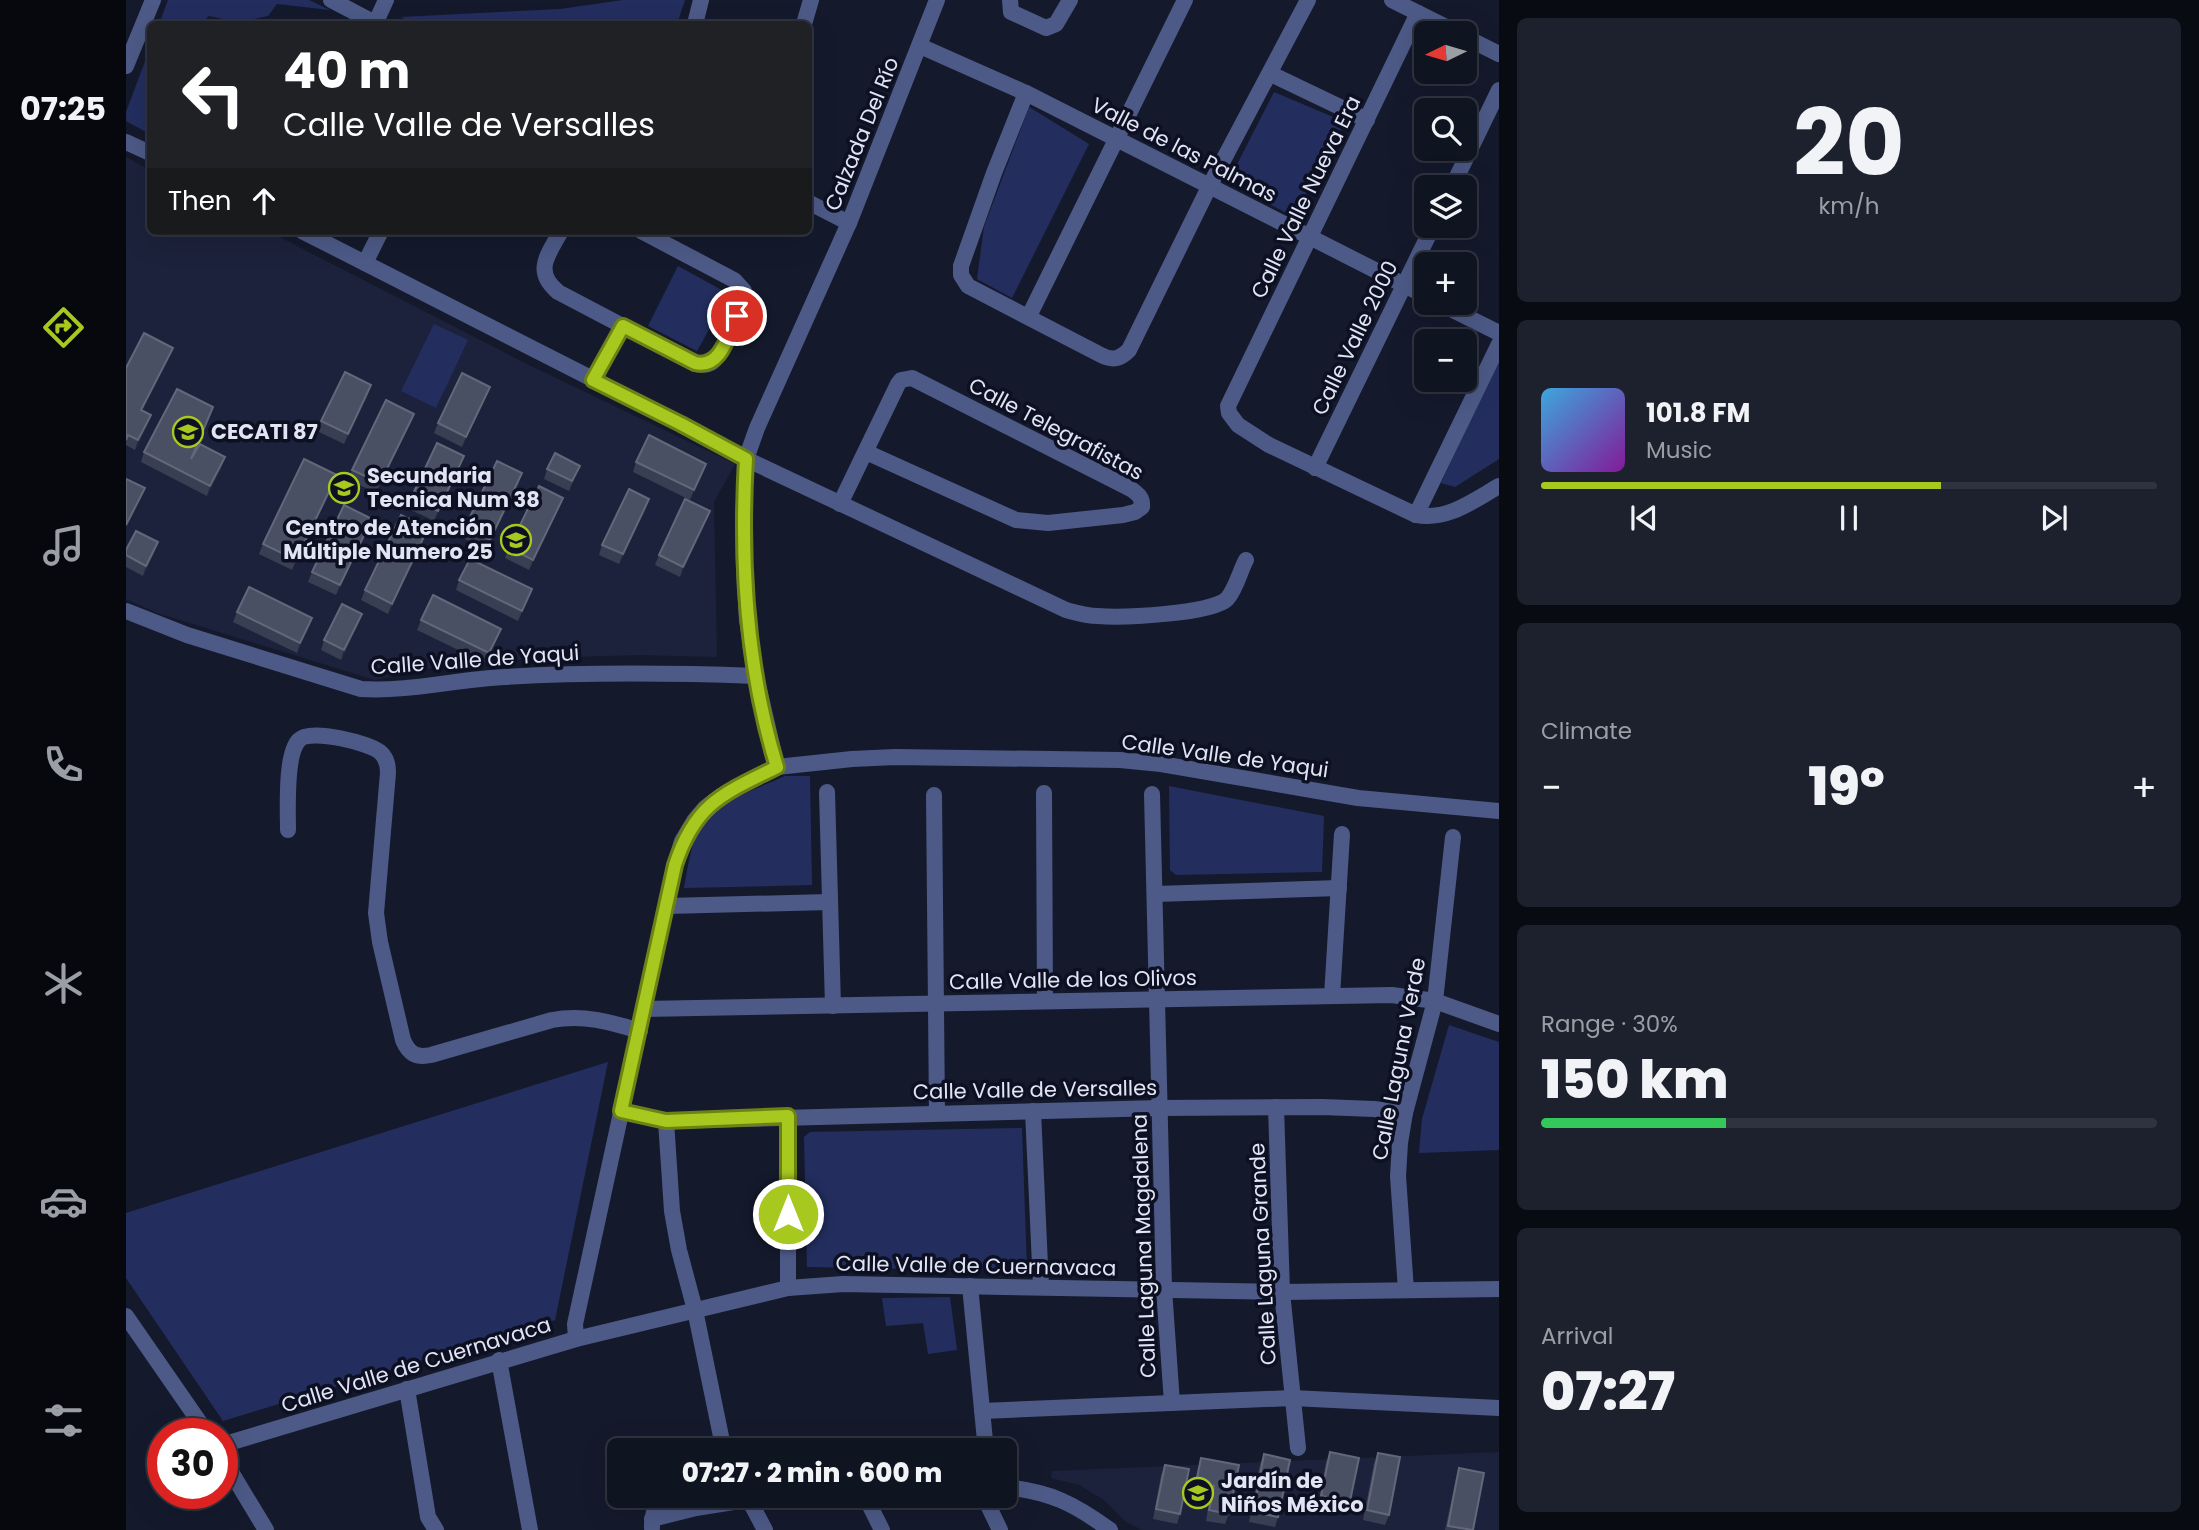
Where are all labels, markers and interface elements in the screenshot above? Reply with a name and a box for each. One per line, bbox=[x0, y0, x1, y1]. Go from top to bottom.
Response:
north arrow bbox=[1414, 21, 1477, 84]
map controls bbox=[1414, 21, 1477, 392]
text: 40 m bbox=[283, 37, 410, 105]
icon: left bbox=[168, 49, 259, 140]
street label: Calzada Del Río bbox=[817, 53, 906, 215]
text: 20 bbox=[1793, 79, 1905, 207]
text: 07:25 bbox=[20, 86, 106, 131]
street label: Valle de las Palmas bbox=[1087, 90, 1282, 209]
street label: Calle Valle Nueva Era bbox=[1244, 91, 1367, 303]
button: search bbox=[1414, 98, 1477, 161]
text: Calle Valle de Versalles bbox=[283, 102, 655, 147]
button: layers bbox=[1414, 175, 1477, 238]
icon: ahead bbox=[245, 182, 283, 220]
text: Then bbox=[168, 183, 231, 219]
text: km/h bbox=[1818, 190, 1880, 222]
button: + bbox=[1414, 252, 1477, 315]
street label: Calle Valle 2000 bbox=[1305, 256, 1404, 420]
pin bbox=[707, 286, 767, 346]
icon: arrive bbox=[718, 297, 756, 335]
icon: directions bbox=[39, 303, 88, 352]
button: − bbox=[1414, 329, 1477, 392]
street label: Calle Telegrafistas bbox=[964, 370, 1149, 487]
text: 101.8 FM bbox=[1646, 395, 1750, 431]
school or university icon: CECATI 87 bbox=[171, 415, 205, 449]
place label: CECATI 87 bbox=[211, 417, 318, 446]
text: Music bbox=[1646, 434, 1712, 466]
place label: Secundaria Tecnica Num 38 bbox=[367, 461, 540, 514]
school or university icon: Secundaria Tecnica Num 38 bbox=[327, 471, 361, 505]
icon: previous bbox=[1625, 499, 1663, 537]
icon: pause bbox=[1830, 499, 1868, 537]
icon: next bbox=[2035, 499, 2073, 537]
place label: Centro de Atención Múltiple Numero 25 bbox=[283, 513, 493, 566]
icon: music bbox=[39, 521, 88, 570]
school or university icon: Centro de Atención Múltiple Numero 25 bbox=[499, 523, 533, 557]
street label: Calle Valle de Yaqui bbox=[370, 638, 580, 681]
text: Climate bbox=[1541, 715, 1632, 747]
street label: Calle Valle de Yaqui bbox=[1120, 727, 1330, 784]
icon: phone bbox=[39, 740, 88, 789]
text: 19° bbox=[1808, 750, 1885, 823]
text: − bbox=[1541, 761, 1562, 814]
text: + bbox=[2131, 761, 2157, 814]
street label: Calle Laguna Verde bbox=[1365, 955, 1432, 1163]
icon: climate bbox=[39, 959, 88, 1008]
street label: Calle Valle de los Olivos bbox=[949, 963, 1197, 996]
text: Range · 30% bbox=[1541, 1008, 1678, 1040]
text: 150 km bbox=[1541, 1043, 1728, 1116]
street label: Calle Valle de Versalles bbox=[913, 1073, 1157, 1106]
street label: Calle Laguna Magdalena bbox=[1124, 1113, 1163, 1379]
street label: Calle Laguna Grande bbox=[1242, 1142, 1283, 1366]
icon: car bbox=[39, 1177, 88, 1226]
position arrow bbox=[751, 1177, 825, 1251]
street label: Calle Valle de Cuernavaca bbox=[835, 1249, 1117, 1282]
street label: Calle Valle de Cuernavaca bbox=[277, 1310, 554, 1419]
text: Arrival bbox=[1541, 1320, 1613, 1352]
text: 07:27 bbox=[1541, 1355, 1675, 1428]
icon: filters bbox=[39, 1396, 88, 1445]
speed limit sign: 30 bbox=[147, 1418, 238, 1509]
text: 07:27 · 2 min · 600 m bbox=[682, 1455, 942, 1491]
place label: Jardín de Niños México bbox=[1221, 1466, 1364, 1519]
school or university icon: Jardín de Niños México bbox=[1181, 1476, 1215, 1510]

